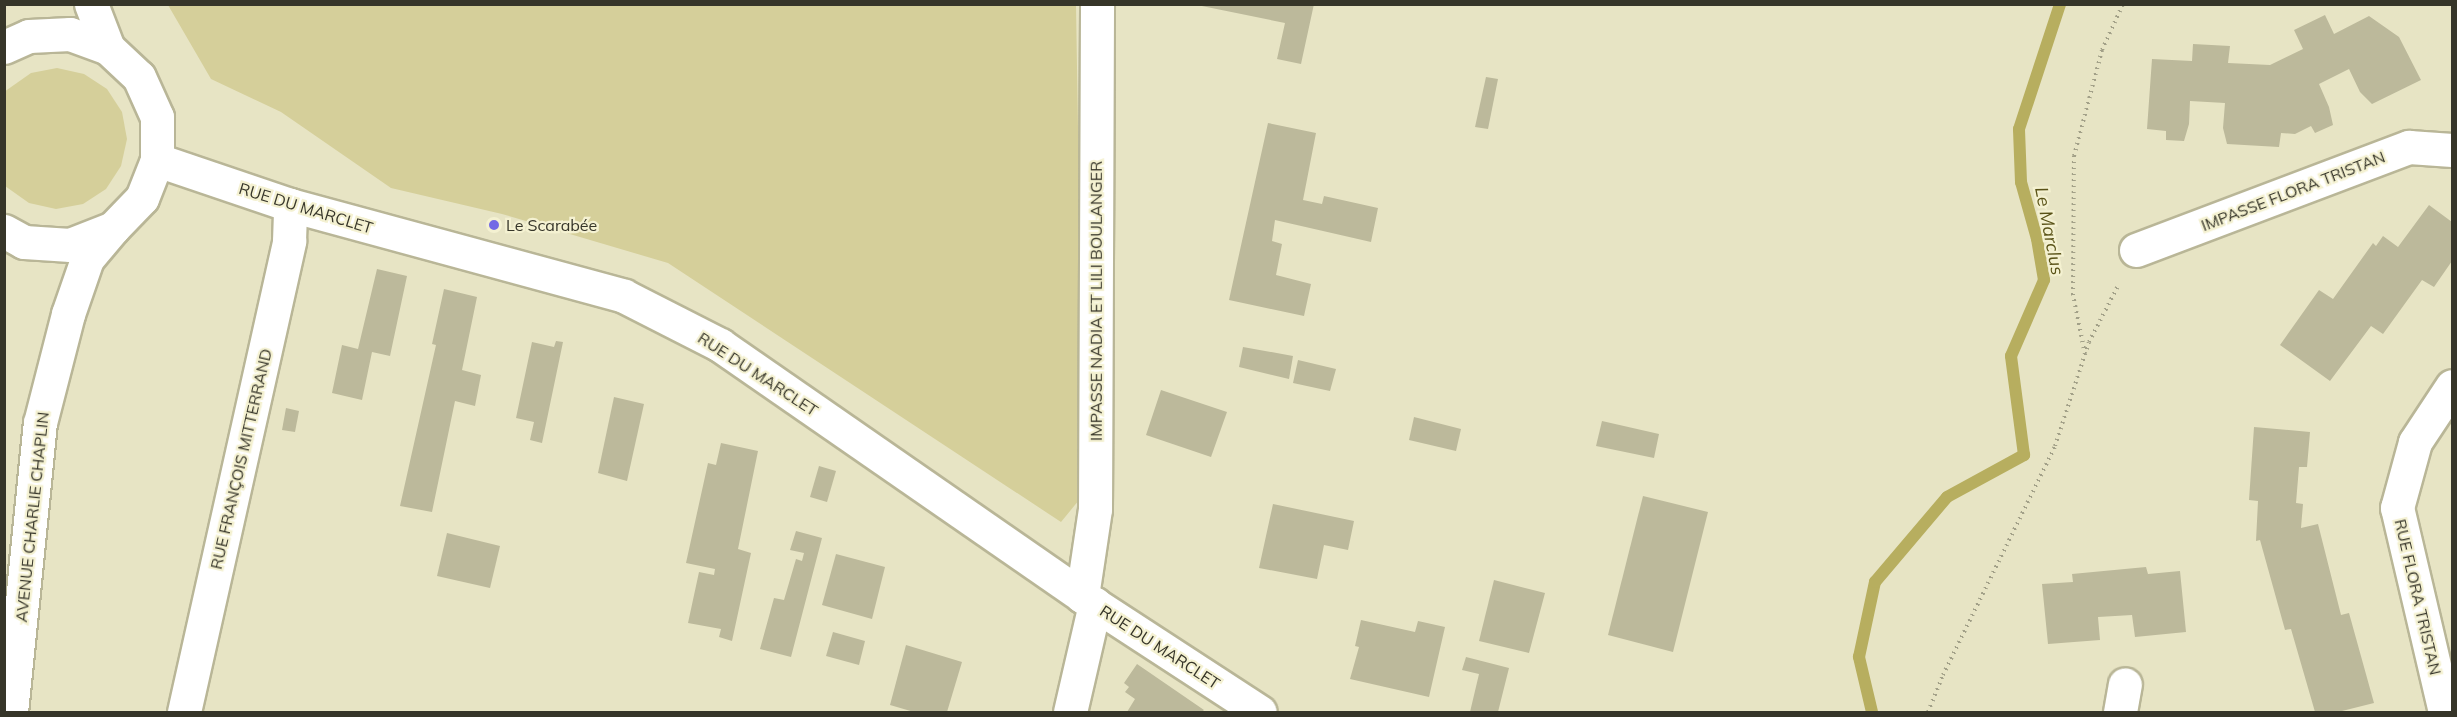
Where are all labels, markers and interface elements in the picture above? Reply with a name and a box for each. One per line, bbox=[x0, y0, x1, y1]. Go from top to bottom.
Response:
street label: IMPASSE FLORA TRISTAN bbox=[2198, 147, 2388, 235]
street label: IMPASSE NADIA ET LILI BOULANGER bbox=[1086, 161, 1106, 441]
street label: RUE DU MARCLET bbox=[237, 178, 375, 238]
water label: Le Marclus bbox=[2030, 185, 2068, 277]
place label: Le Scarabée bbox=[506, 215, 597, 235]
marker: Le Scarabée bbox=[487, 218, 501, 232]
street label: RUE DU MARCLET bbox=[694, 328, 822, 420]
street label: RUE FRANÇOIS MITTERRAND bbox=[206, 347, 276, 571]
street label: AVENUE CHARLIE CHAPLIN bbox=[11, 411, 53, 623]
street label: RUE FLORA TRISTAN bbox=[2391, 517, 2445, 677]
street label: RUE DU MARCLET bbox=[1096, 601, 1224, 693]

